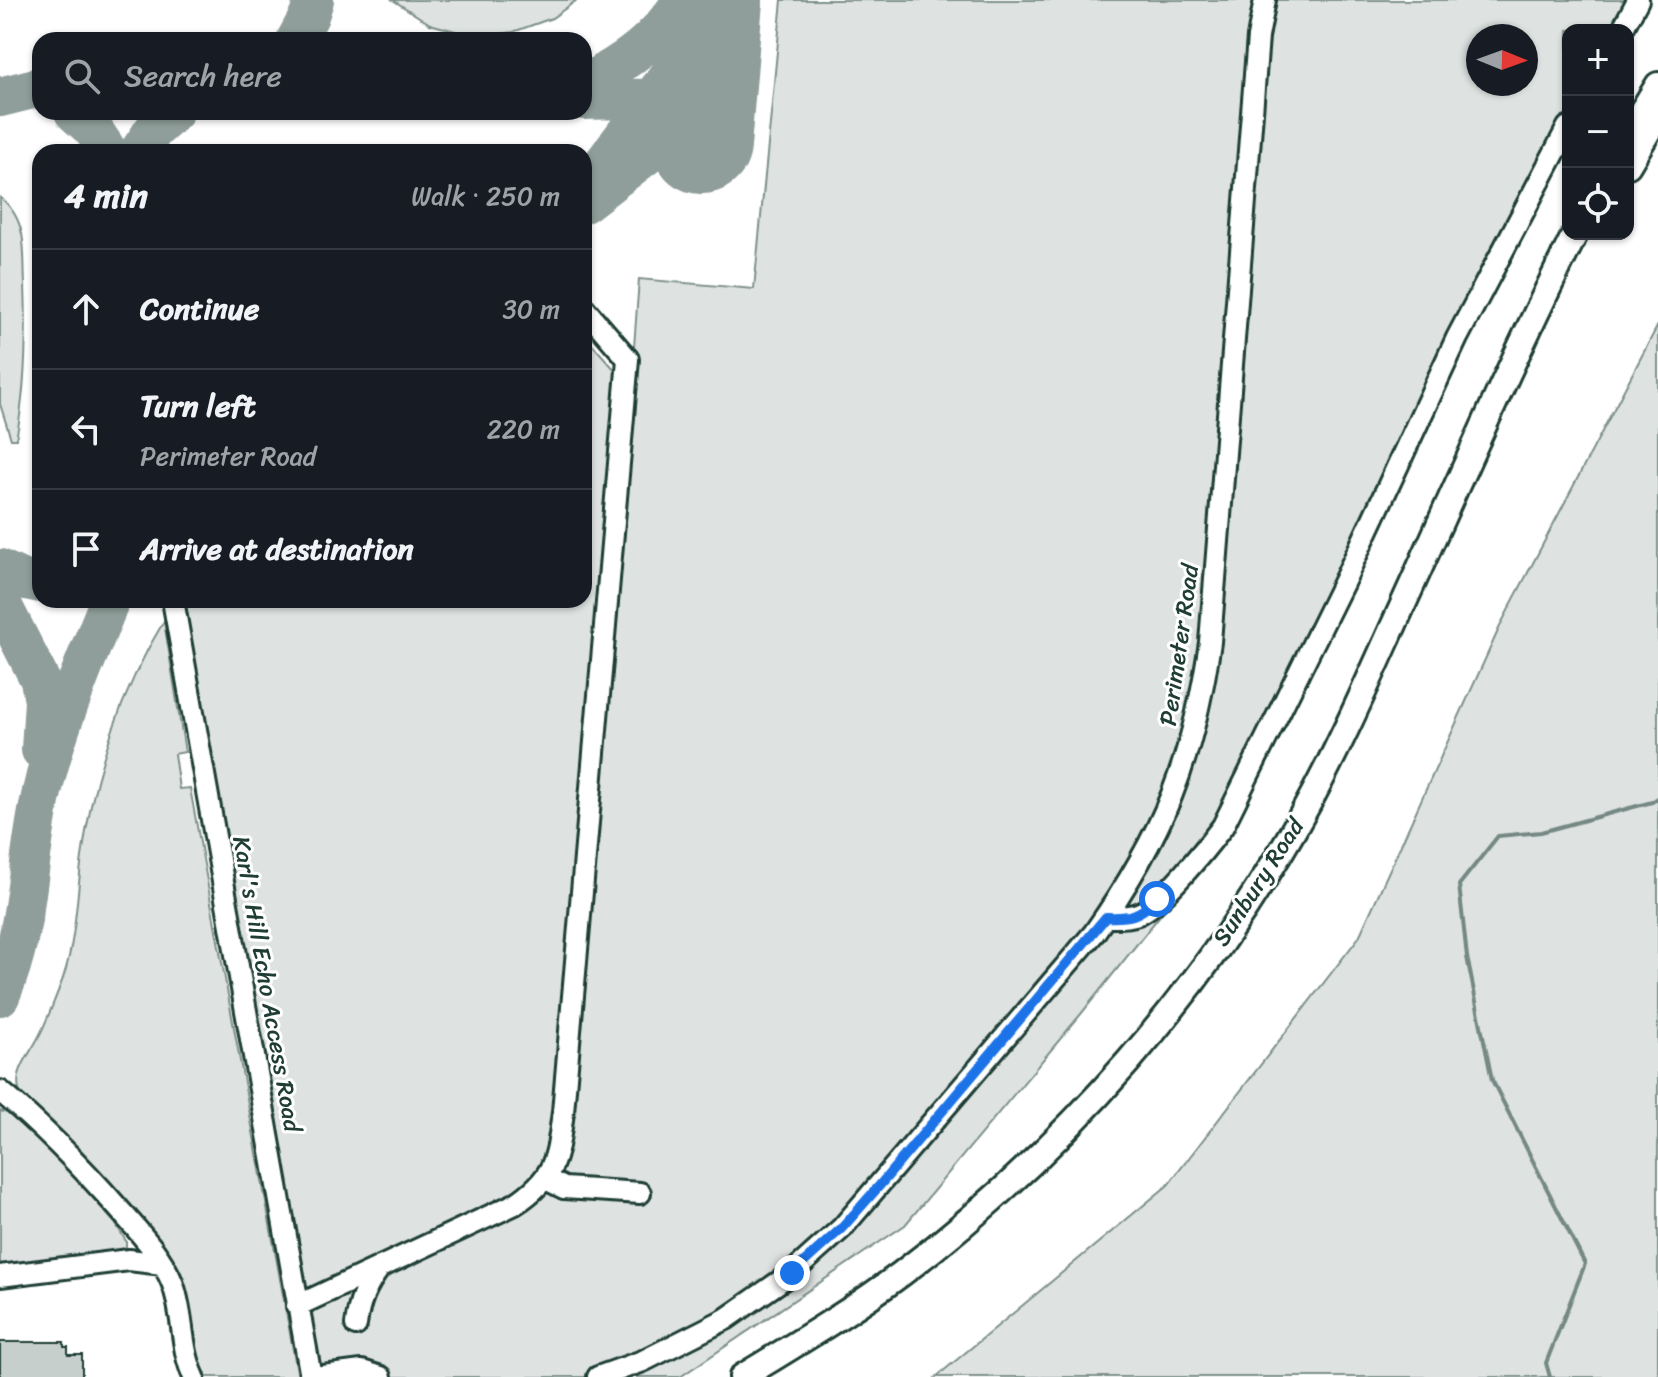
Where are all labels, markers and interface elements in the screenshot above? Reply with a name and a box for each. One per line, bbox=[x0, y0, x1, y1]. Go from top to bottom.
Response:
north arrow bbox=[1466, 24, 1538, 96]
map controls bbox=[1562, 24, 1634, 240]
button: + bbox=[1562, 24, 1634, 96]
search box bbox=[32, 32, 592, 120]
text: Search here bbox=[124, 49, 282, 103]
icon: search bbox=[60, 54, 104, 98]
button: − bbox=[1562, 96, 1634, 168]
text: 4 min bbox=[64, 166, 148, 226]
button: locate bbox=[1562, 168, 1634, 240]
text: Walk · 250 m bbox=[411, 173, 560, 219]
text: Continue bbox=[140, 282, 259, 336]
text: 30 m bbox=[503, 286, 560, 332]
icon: ahead bbox=[64, 287, 108, 331]
text: Turn left bbox=[140, 379, 256, 433]
text: 220 m bbox=[487, 406, 560, 452]
icon: left bbox=[64, 407, 108, 451]
text: Perimeter Road bbox=[140, 433, 317, 479]
text: Arrive at destination bbox=[140, 522, 414, 576]
icon: arrive bbox=[64, 527, 108, 571]
street label: Perimeter Road bbox=[1147, 560, 1211, 729]
street label: Sunbury Road bbox=[1201, 808, 1316, 955]
street label: Karl's Hill Echo Access Road bbox=[220, 833, 314, 1136]
route start bbox=[1139, 881, 1175, 917]
route end bbox=[774, 1255, 810, 1291]

